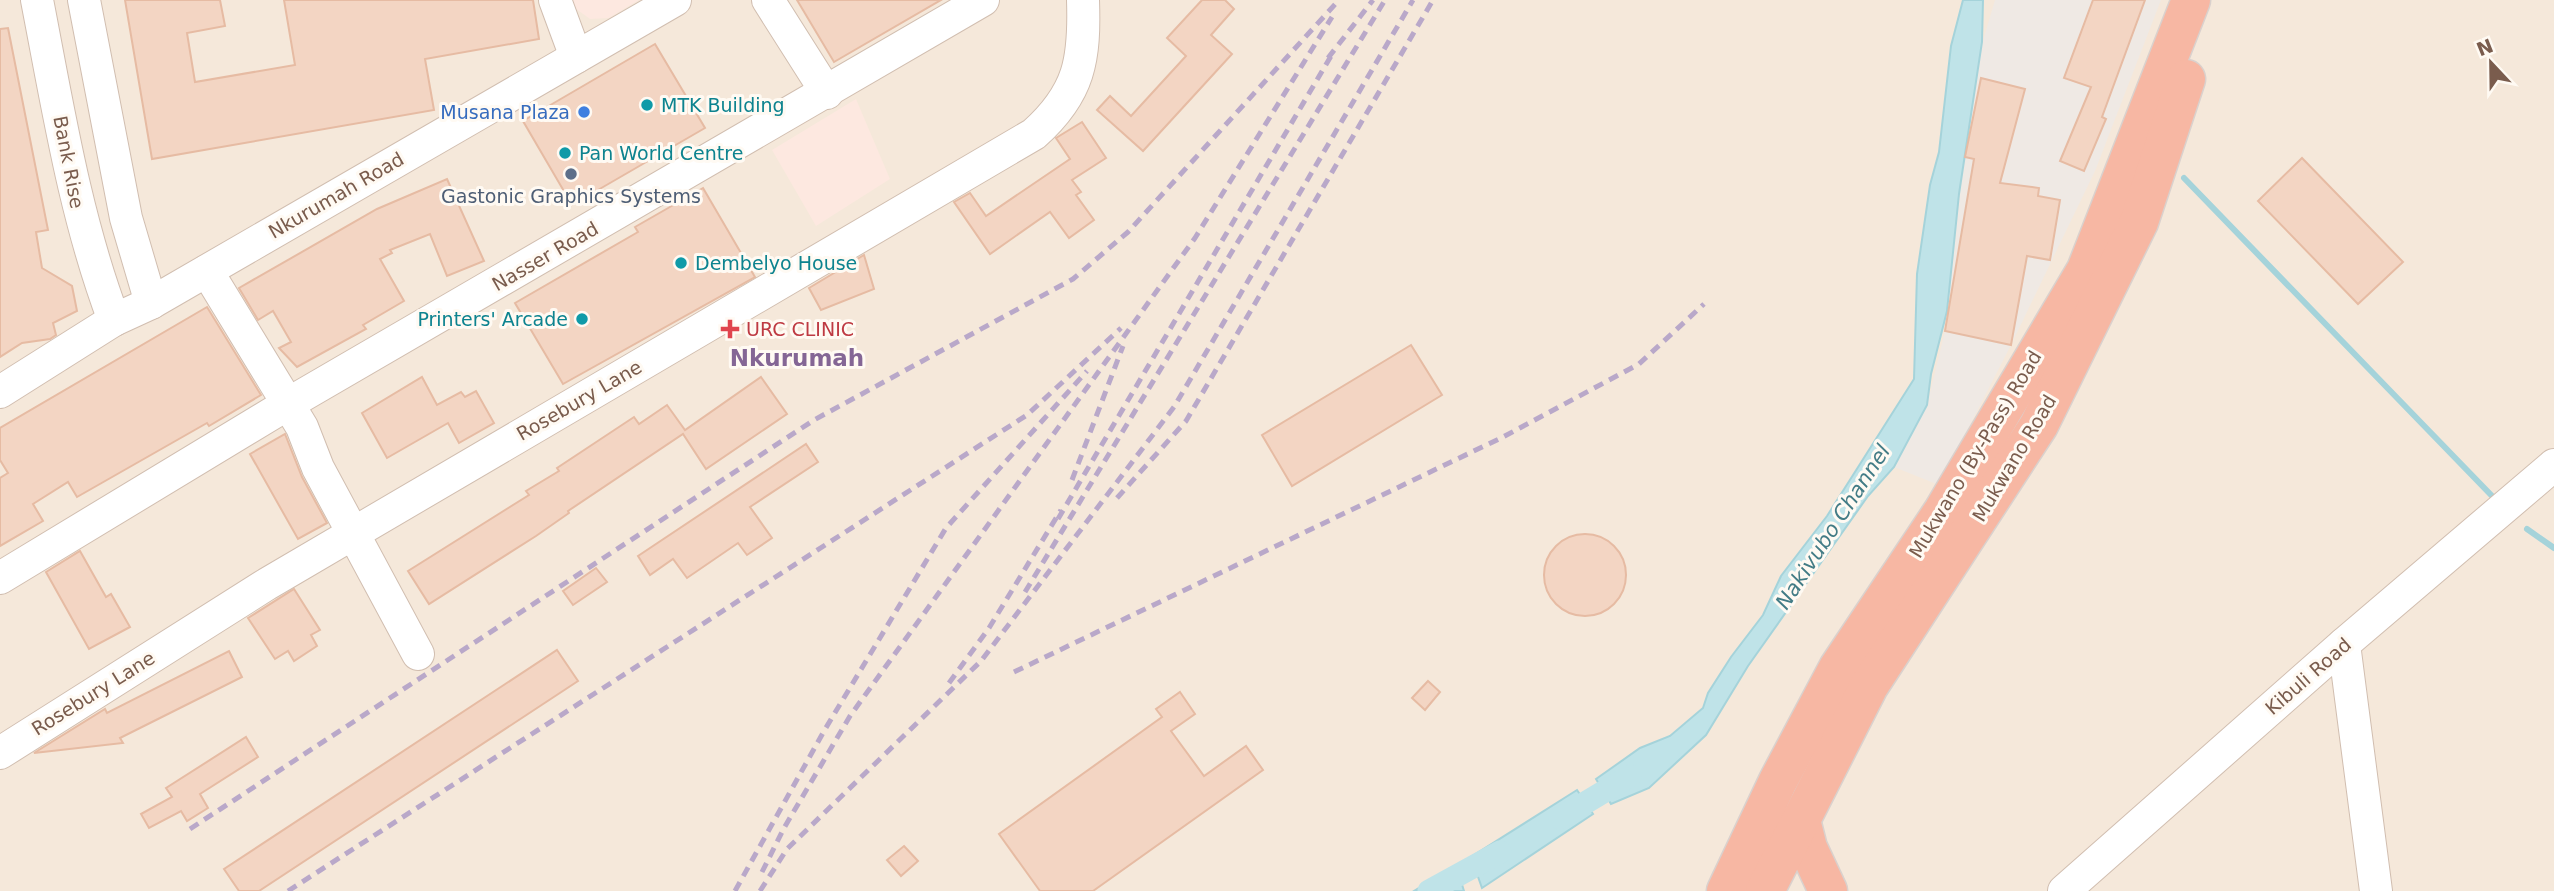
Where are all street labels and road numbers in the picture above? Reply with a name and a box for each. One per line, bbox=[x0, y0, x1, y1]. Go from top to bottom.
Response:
street label: Bank Rise bbox=[49, 114, 89, 210]
street label: Nkurumah Road bbox=[264, 147, 408, 243]
street label: Nasser Road bbox=[488, 217, 602, 295]
street label: Mukwano (By-Pass) Road bbox=[1904, 346, 2046, 562]
street label: Rosebury Lane bbox=[513, 355, 645, 445]
street label: Mukwano Road bbox=[1967, 391, 2061, 525]
street label: Kibuli Road bbox=[2261, 633, 2355, 719]
street label: Rosebury Lane bbox=[28, 646, 158, 740]

